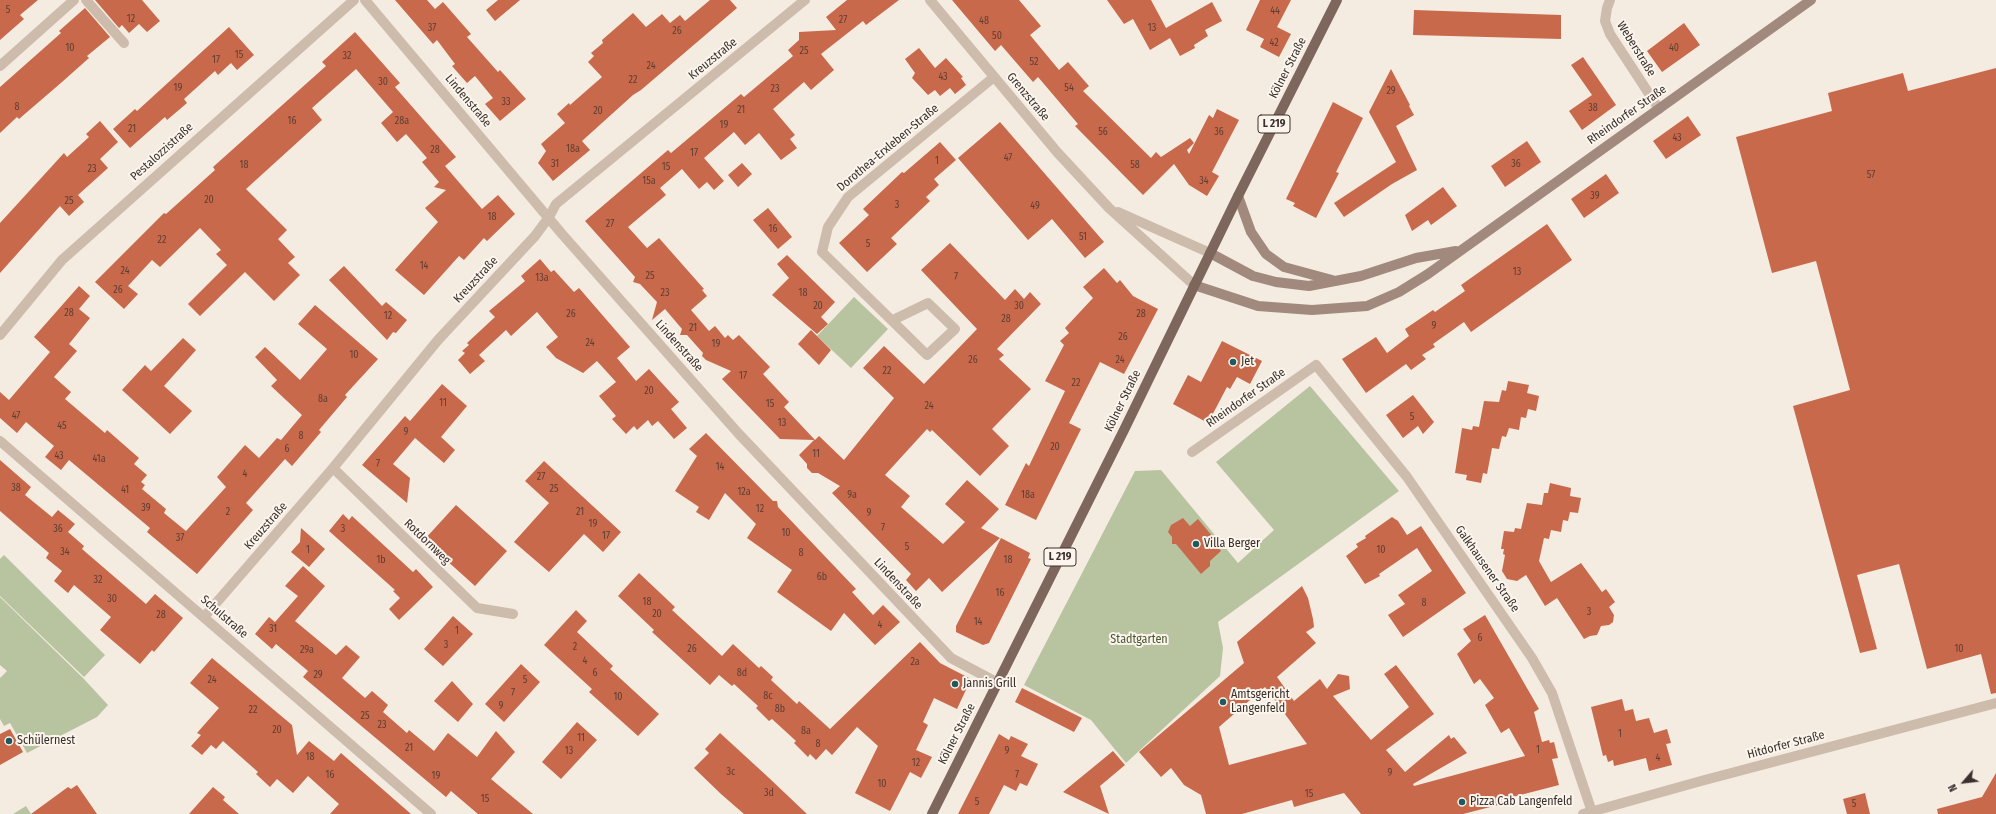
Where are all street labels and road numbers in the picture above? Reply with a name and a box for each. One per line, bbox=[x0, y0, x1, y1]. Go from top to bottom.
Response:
street label: Weberstraße bbox=[1613, 19, 1659, 79]
street label: Kreuzstraße bbox=[686, 35, 740, 83]
street label: Kölner Straße bbox=[1266, 35, 1310, 101]
street label: Grenzstraße bbox=[1004, 70, 1052, 124]
street label: Lindenstraße bbox=[442, 72, 494, 130]
street label: Rheindorfer Straße bbox=[1585, 82, 1669, 148]
street label: Dorothea-Erxleben-Straße bbox=[834, 101, 942, 195]
road number: L 219 bbox=[1258, 115, 1290, 133]
street label: Pestalozzistraße bbox=[128, 120, 196, 184]
street label: Kreuzstraße bbox=[451, 254, 501, 306]
street label: Lindenstraße bbox=[652, 317, 706, 375]
street label: Rheindorfer Straße bbox=[1204, 365, 1288, 431]
street label: Kölner Straße bbox=[1102, 368, 1144, 434]
street label: Kreuzstraße bbox=[241, 499, 291, 553]
street label: Rotdornweg bbox=[401, 516, 453, 568]
street label: Galkhausener Straße bbox=[1452, 523, 1522, 615]
road number: L 219 bbox=[1044, 548, 1076, 566]
street label: Lindenstraße bbox=[871, 556, 925, 612]
street label: Schulstraße bbox=[197, 593, 251, 641]
street label: Kölner Straße bbox=[935, 701, 979, 767]
street label: Hitdorfer Straße bbox=[1746, 728, 1826, 762]

